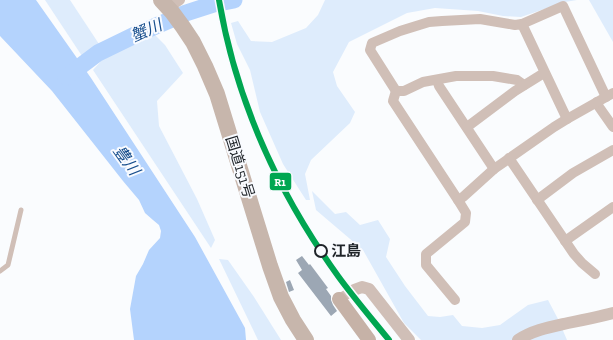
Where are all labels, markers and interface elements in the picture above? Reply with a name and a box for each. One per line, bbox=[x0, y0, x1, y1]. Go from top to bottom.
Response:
water label: 蟹川 bbox=[128, 14, 167, 46]
street label: 国道151号 bbox=[222, 134, 258, 200]
water label: 豊川 bbox=[110, 142, 145, 180]
line badge: R1 bbox=[269, 172, 292, 191]
text: R1 bbox=[274, 176, 286, 189]
place label: 江島 bbox=[331, 242, 361, 260]
marker: 江島 bbox=[314, 244, 328, 258]

